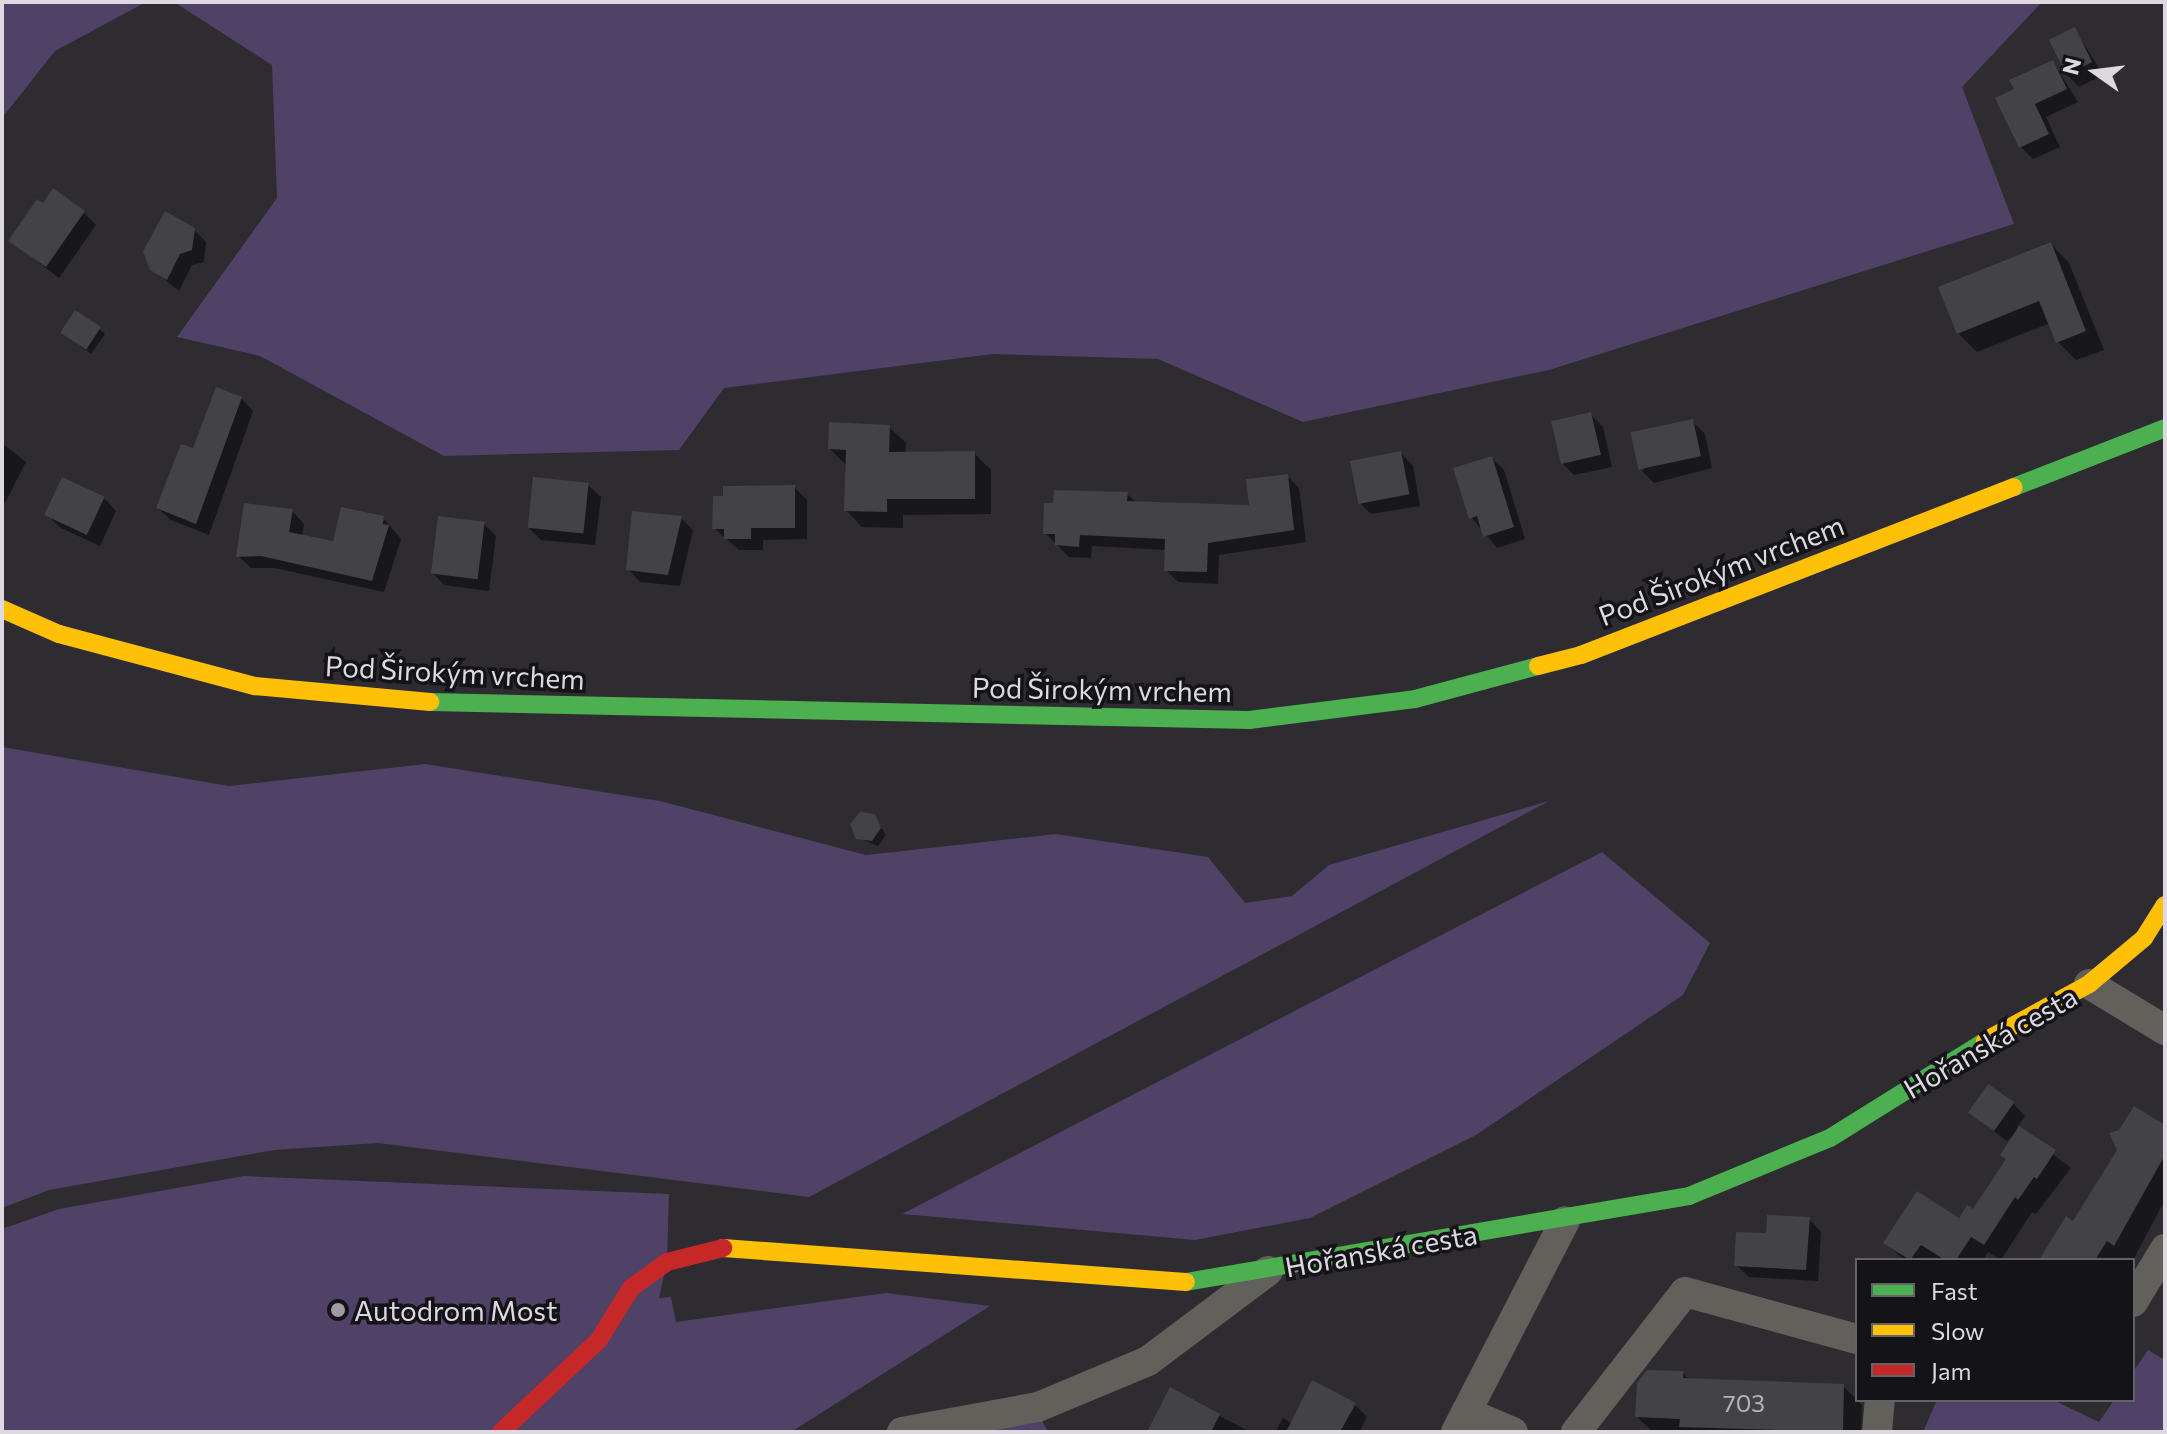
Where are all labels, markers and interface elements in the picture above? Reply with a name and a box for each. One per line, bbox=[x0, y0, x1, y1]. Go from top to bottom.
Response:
north arrow bbox=[2055, 32, 2135, 112]
text: N bbox=[2056, 55, 2086, 77]
street label: Pod Širokým vrchem bbox=[1594, 508, 1848, 632]
street label: Pod Širokým vrchem bbox=[324, 648, 586, 696]
street label: Pod Širokým vrchem bbox=[972, 670, 1232, 708]
street label: Hořanská cesta bbox=[1897, 979, 2083, 1105]
street label: Hořanská cesta bbox=[1282, 1217, 1480, 1283]
legend bbox=[1855, 1258, 2135, 1402]
text: Fast bbox=[1931, 1276, 1978, 1305]
place label: Autodrom Most bbox=[354, 1293, 557, 1327]
marker: Autodrom Most bbox=[329, 1301, 347, 1319]
text: Slow bbox=[1931, 1316, 1984, 1345]
text: Jam bbox=[1931, 1356, 1971, 1385]
house number: 703 bbox=[1723, 1389, 1765, 1417]

